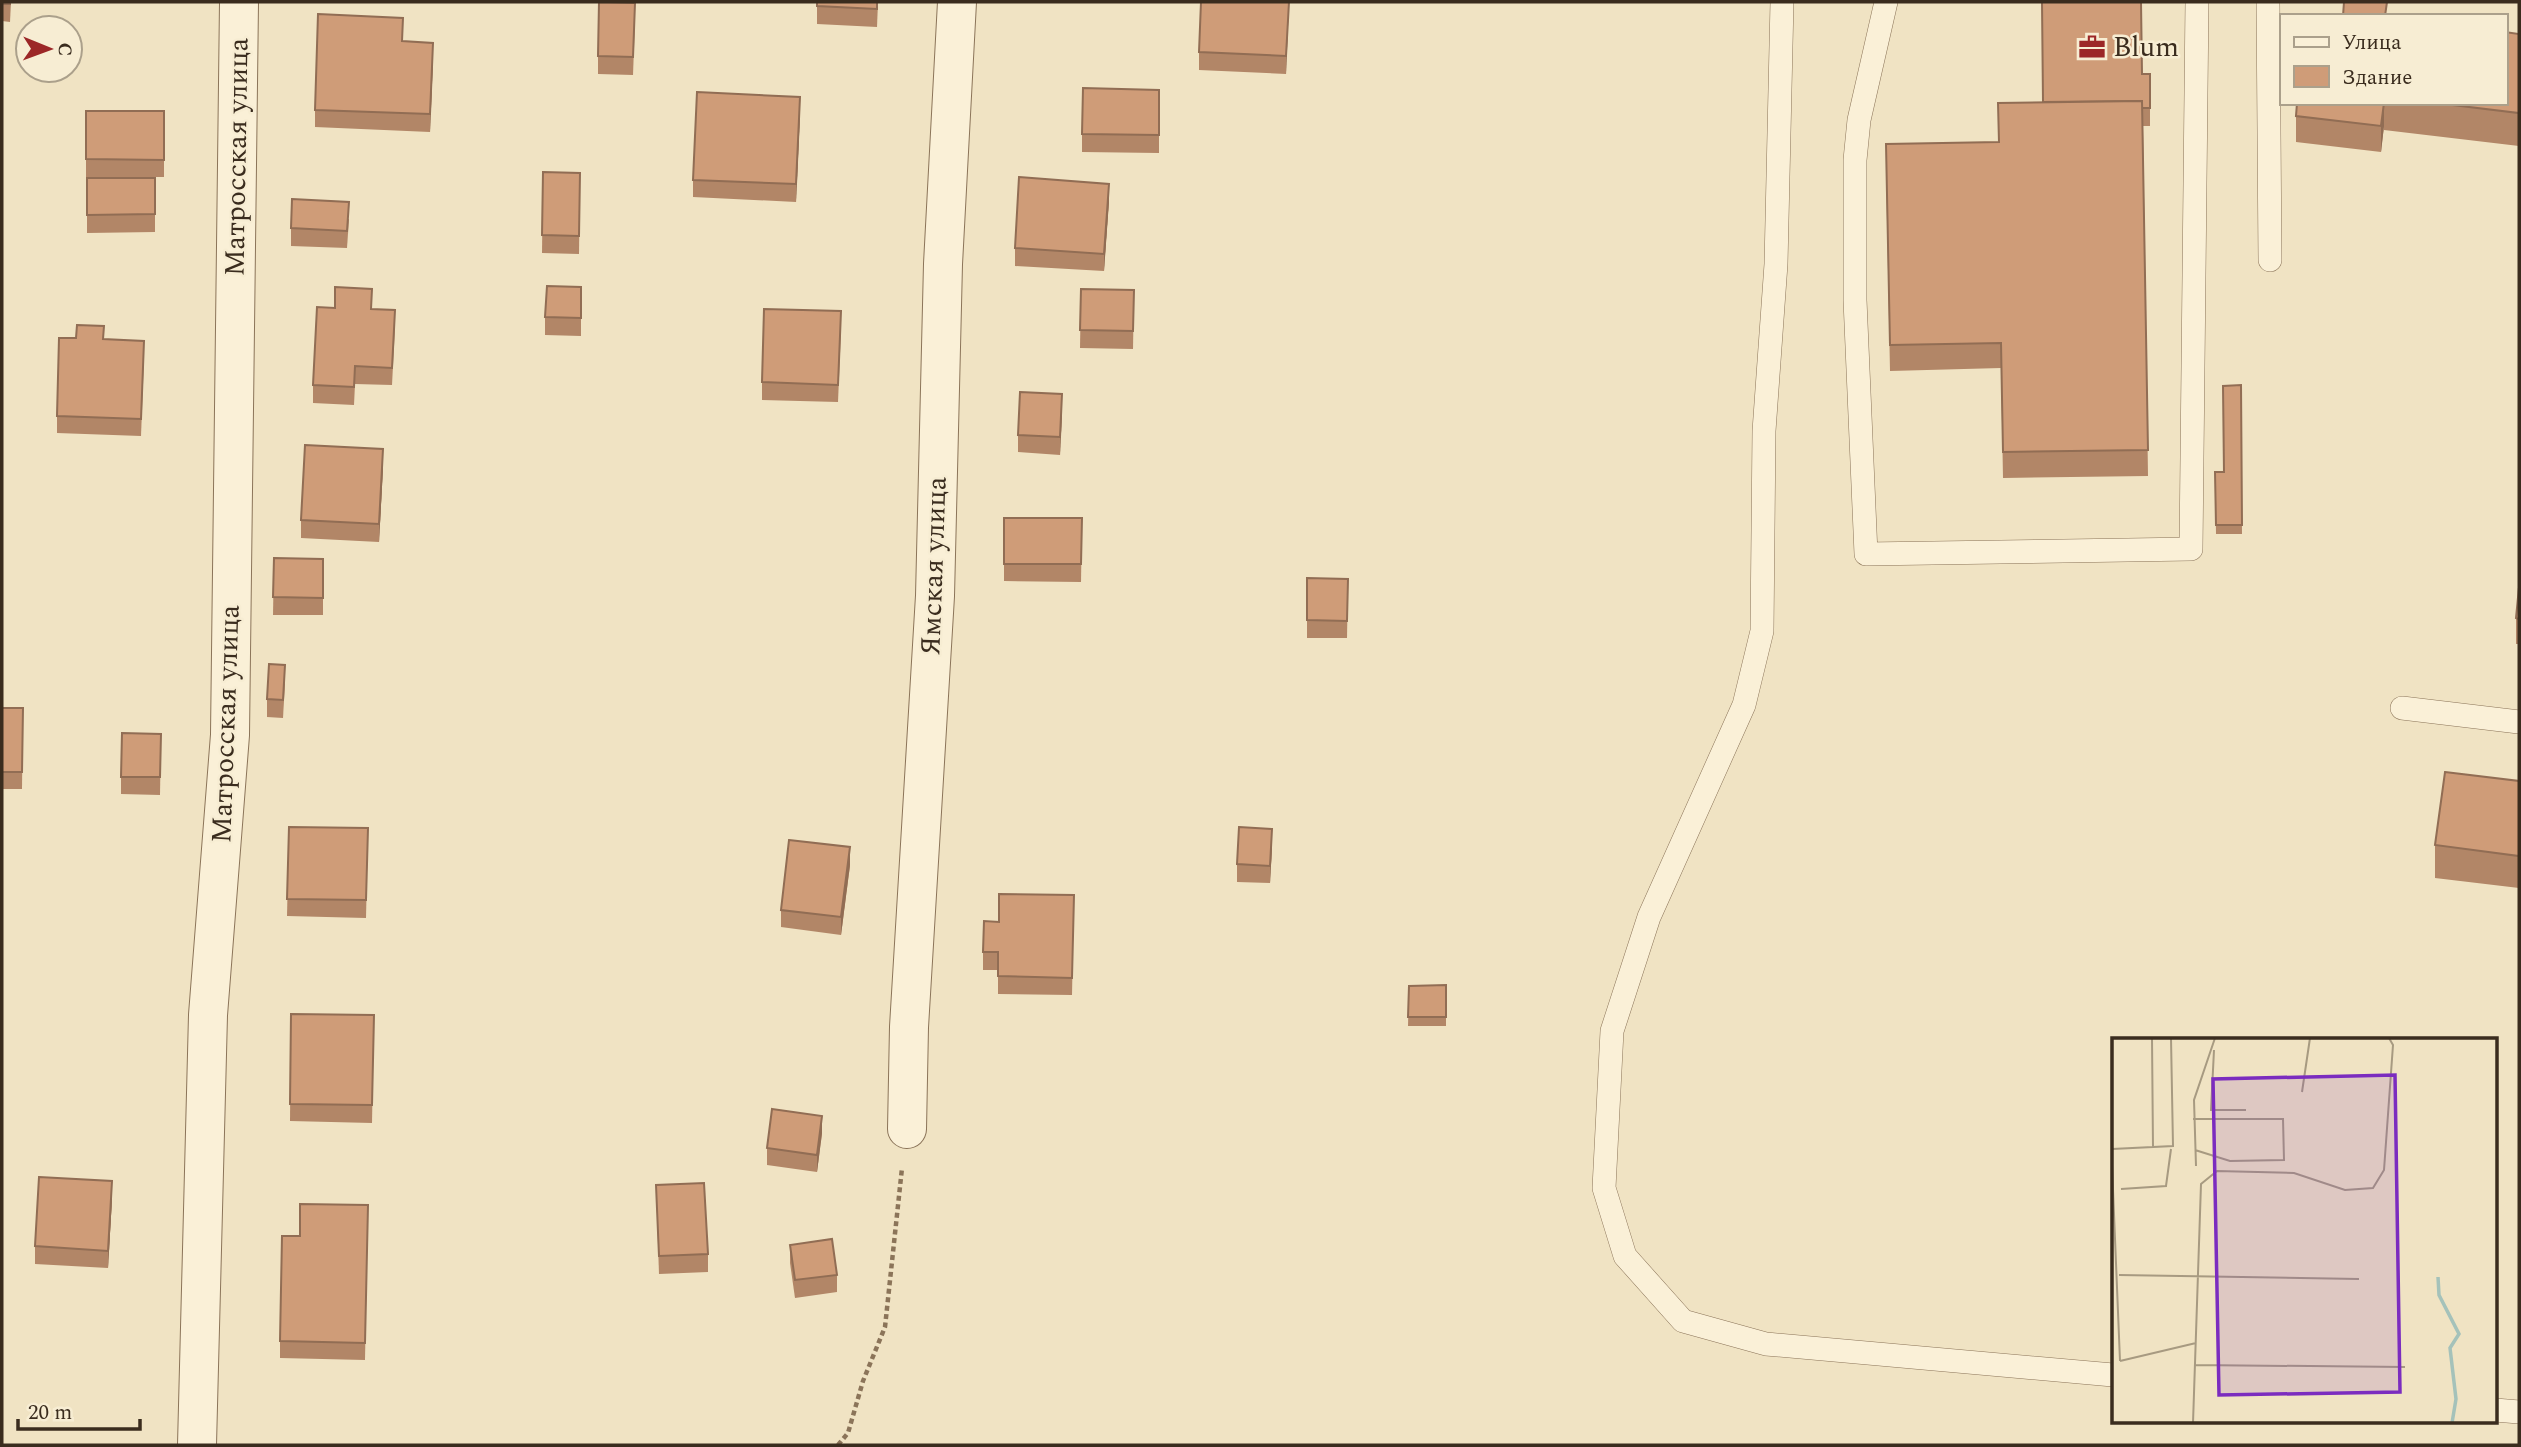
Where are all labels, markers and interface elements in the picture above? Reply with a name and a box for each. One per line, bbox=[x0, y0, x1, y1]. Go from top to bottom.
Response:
north arrow bbox=[14, 14, 84, 84]
legend bbox=[2280, 14, 2507, 105]
place label: Blum bbox=[2113, 26, 2179, 69]
text: Улица bbox=[2342, 27, 2402, 59]
office icon: Blum bbox=[2077, 32, 2107, 62]
street label: Матросская улица bbox=[213, 37, 261, 277]
text: С bbox=[50, 42, 79, 56]
text: Здание bbox=[2342, 62, 2412, 94]
street label: Ямская улица bbox=[909, 476, 959, 656]
street label: Матросская улица bbox=[200, 604, 252, 844]
inset map bbox=[2112, 1038, 2496, 1422]
scale bar bbox=[18, 1388, 140, 1432]
text: 20 m bbox=[28, 1397, 72, 1429]

